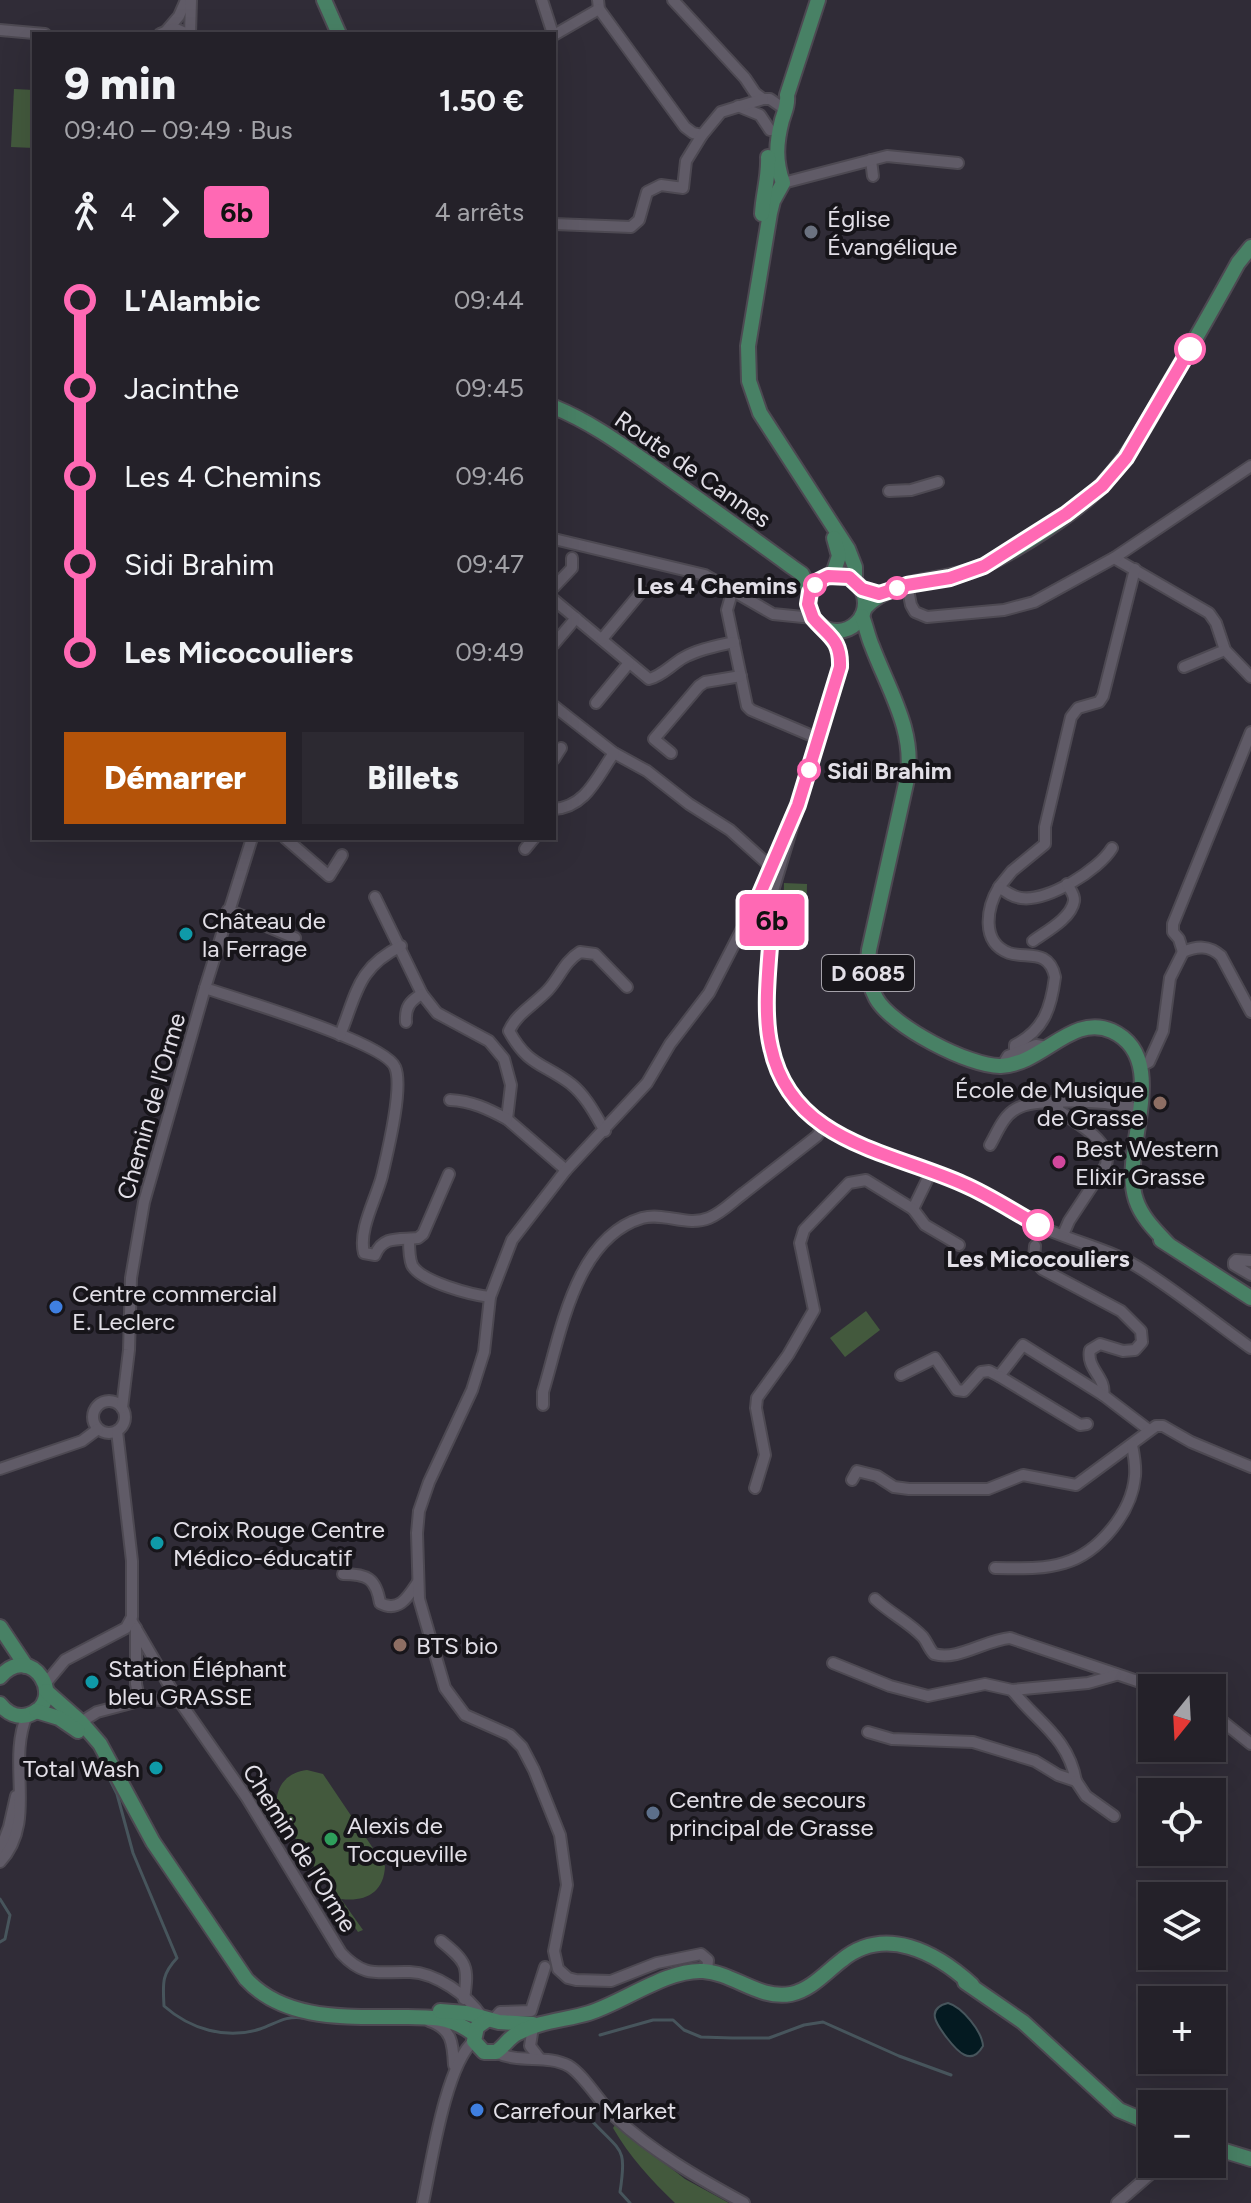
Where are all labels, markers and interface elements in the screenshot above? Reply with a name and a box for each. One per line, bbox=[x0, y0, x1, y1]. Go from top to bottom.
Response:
text: 9 min bbox=[64, 57, 176, 110]
text: 1.50 € bbox=[439, 82, 524, 119]
text: 09:40 – 09:49 · Bus bbox=[64, 114, 293, 146]
icon: walk bbox=[64, 190, 108, 234]
icon: forward bbox=[148, 190, 192, 234]
text: 6b bbox=[220, 195, 253, 229]
text: 4 bbox=[120, 196, 136, 228]
text: 4 arrêts bbox=[434, 196, 524, 228]
place label: Église Évangélique bbox=[827, 204, 957, 261]
marker: Église Évangélique bbox=[802, 223, 820, 241]
text: L'Alambic bbox=[124, 282, 261, 319]
text: 09:44 bbox=[454, 284, 524, 316]
unlabelled marker bbox=[1175, 334, 1205, 364]
text: Jacinthe bbox=[124, 370, 239, 407]
text: 09:45 bbox=[455, 372, 524, 404]
street label: Route de Cannes bbox=[609, 404, 777, 534]
text: Les 4 Chemins bbox=[124, 458, 321, 495]
text: 09:46 bbox=[455, 460, 524, 492]
text: Sidi Brahim bbox=[124, 546, 274, 583]
text: 09:47 bbox=[456, 548, 524, 580]
place label: Les 4 Chemins bbox=[637, 571, 797, 600]
marker: Les 4 Chemins bbox=[804, 574, 826, 596]
unlabelled marker bbox=[886, 577, 908, 599]
text: Les Micocouliers bbox=[124, 634, 353, 671]
text: 09:49 bbox=[455, 636, 524, 668]
button: Démarrer bbox=[64, 732, 286, 824]
button: Billets bbox=[302, 732, 524, 824]
place label: Sidi Brahim bbox=[827, 756, 952, 785]
marker: Sidi Brahim bbox=[798, 759, 820, 781]
line badge: 6b bbox=[736, 894, 808, 946]
text: 6b bbox=[756, 903, 788, 937]
place label: Château de la Ferrage bbox=[202, 906, 326, 963]
marker: Château de la Ferrage bbox=[177, 925, 195, 943]
road number: D 6085 bbox=[822, 955, 914, 991]
street label: Chemin de l'Orme bbox=[111, 1009, 191, 1203]
place label: École de Musique de Grasse bbox=[955, 1075, 1144, 1132]
marker: École de Musique de Grasse bbox=[1151, 1094, 1169, 1112]
place label: Best Western Elixir Grasse bbox=[1075, 1134, 1219, 1191]
marker: Best Western Elixir Grasse bbox=[1050, 1153, 1068, 1171]
marker: Les Micocouliers bbox=[1023, 1210, 1053, 1240]
place label: Les Micocouliers bbox=[946, 1244, 1130, 1273]
place label: Centre commercial E. Leclerc bbox=[72, 1279, 277, 1336]
marker: Centre commercial E. Leclerc bbox=[47, 1298, 65, 1316]
place label: Croix Rouge Centre Médico-éducatif bbox=[173, 1515, 385, 1572]
marker: Croix Rouge Centre Médico-éducatif bbox=[148, 1534, 166, 1552]
place label: BTS bio bbox=[416, 1631, 498, 1660]
marker: BTS bio bbox=[391, 1636, 409, 1654]
place label: Station Éléphant bleu GRASSE bbox=[108, 1654, 287, 1711]
marker: Station Éléphant bleu GRASSE bbox=[83, 1673, 101, 1691]
north arrow bbox=[1138, 1674, 1226, 1762]
map controls bbox=[1138, 1674, 1226, 2178]
place label: Total Wash bbox=[23, 1754, 140, 1783]
marker: Total Wash bbox=[147, 1759, 165, 1777]
street label: Chemin de l'Orme bbox=[237, 1759, 363, 1937]
button: locate bbox=[1138, 1778, 1226, 1866]
place label: Centre de secours principal de Grasse bbox=[669, 1785, 874, 1842]
marker: Centre de secours principal de Grasse bbox=[644, 1804, 662, 1822]
place label: Alexis de Tocqueville bbox=[347, 1811, 467, 1868]
marker: Alexis de Tocqueville bbox=[322, 1830, 340, 1848]
button: layers bbox=[1138, 1882, 1226, 1970]
button: + bbox=[1138, 1986, 1226, 2074]
button: − bbox=[1138, 2090, 1226, 2178]
place label: Carrefour Market bbox=[493, 2096, 676, 2125]
marker: Carrefour Market bbox=[468, 2101, 486, 2119]

